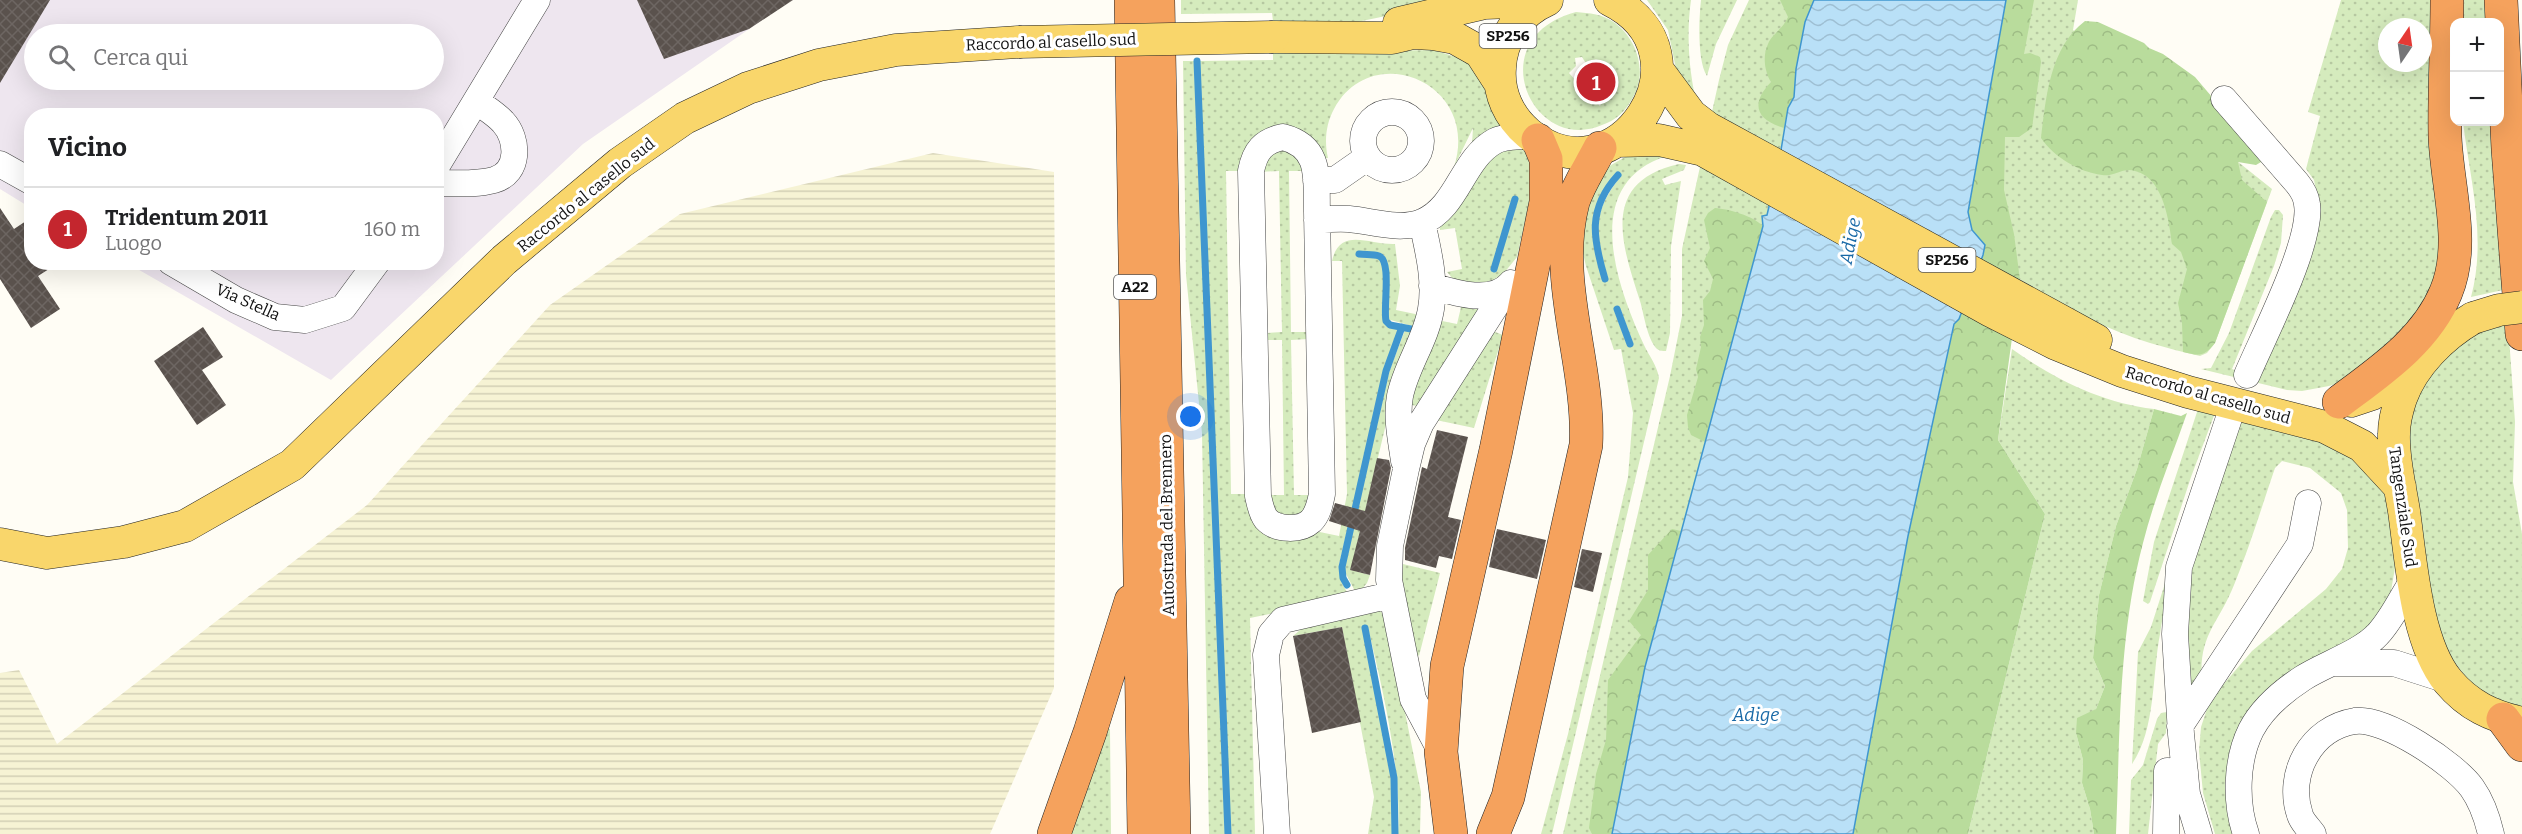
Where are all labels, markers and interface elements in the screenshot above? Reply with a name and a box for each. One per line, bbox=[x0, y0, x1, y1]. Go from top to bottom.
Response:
north arrow bbox=[2378, 18, 2432, 72]
map controls bbox=[2450, 18, 2504, 126]
button: + bbox=[2450, 18, 2504, 72]
search box bbox=[24, 24, 444, 90]
road number: SP256 bbox=[1480, 24, 1537, 48]
street label: Raccordo al casello sud bbox=[965, 30, 1137, 54]
icon: search bbox=[45, 41, 78, 74]
text: Cerca qui bbox=[93, 44, 188, 71]
pin: 1 bbox=[1576, 60, 1616, 104]
button: − bbox=[2450, 72, 2504, 126]
text: Vicino bbox=[48, 132, 127, 163]
street label: Raccordo al casello sud bbox=[514, 134, 659, 256]
text: Tridentum 2011 bbox=[105, 204, 268, 231]
water label: Adige bbox=[1835, 216, 1865, 267]
text: 1 bbox=[63, 217, 72, 241]
text: 160 m bbox=[364, 217, 420, 241]
text: Luogo bbox=[105, 231, 162, 255]
road number: SP256 bbox=[1918, 248, 1976, 272]
road number: A22 bbox=[1114, 275, 1156, 299]
street label: Via Stella bbox=[213, 279, 283, 325]
street label: Raccordo al casello sud bbox=[2123, 362, 2293, 428]
your location bbox=[1176, 402, 1205, 431]
street label: Autostrada del Brennero bbox=[1156, 434, 1178, 616]
street label: Tangenziale Sud bbox=[2385, 446, 2421, 569]
water label: Adige bbox=[1732, 704, 1779, 726]

